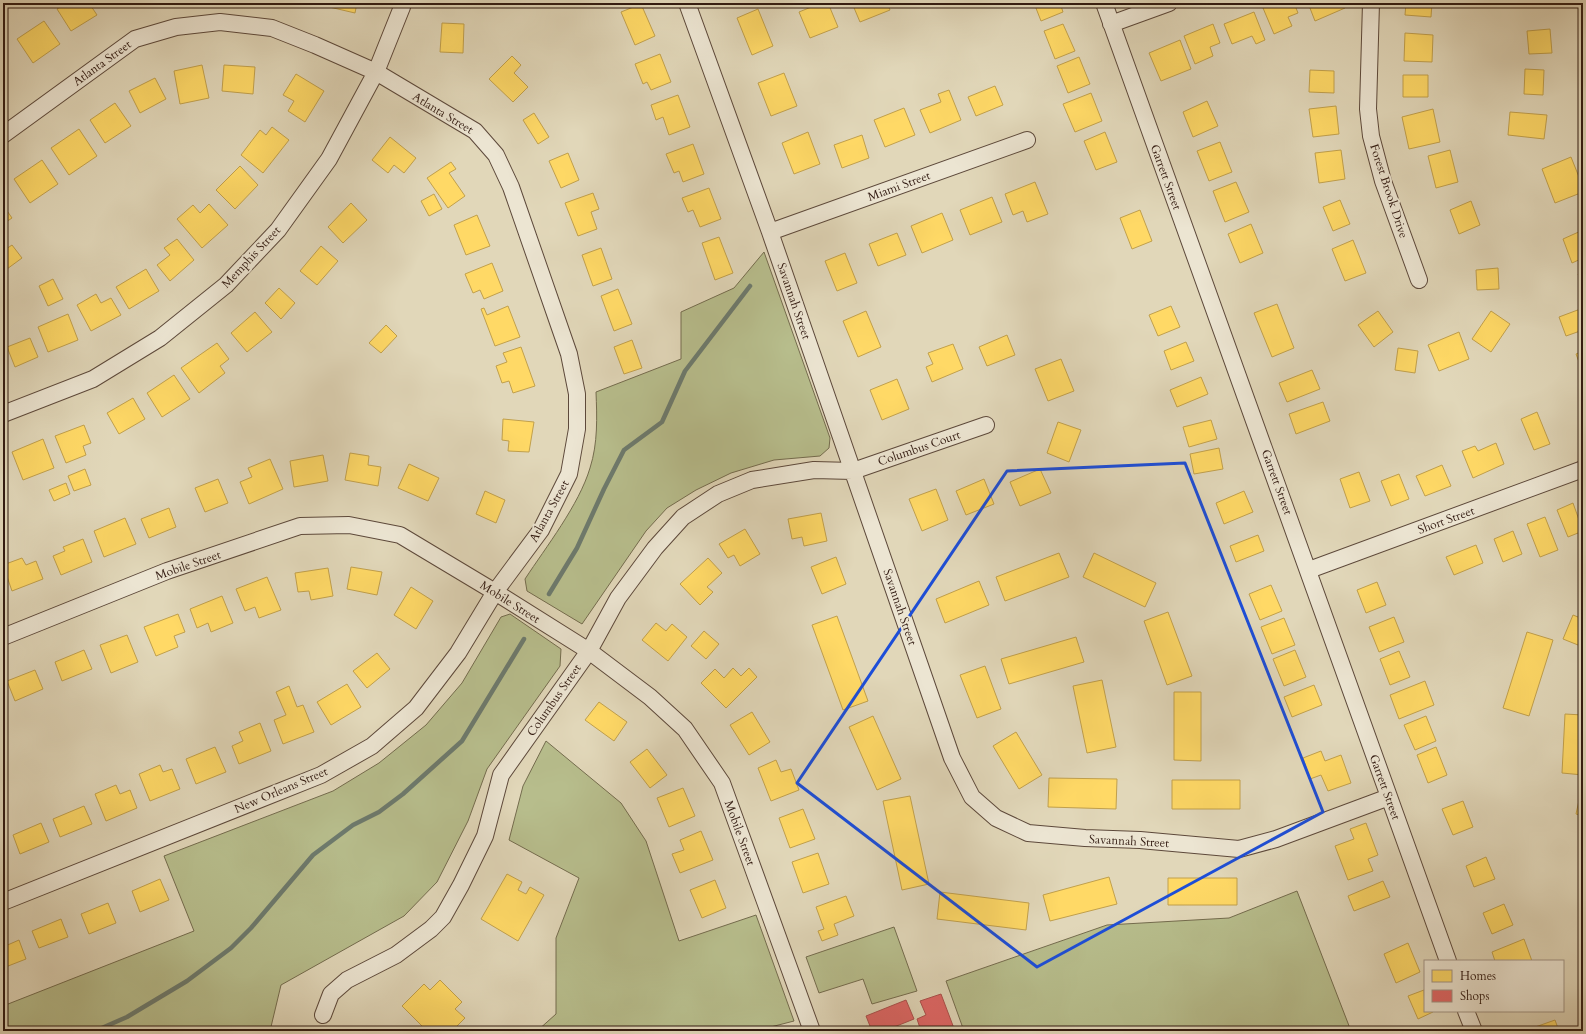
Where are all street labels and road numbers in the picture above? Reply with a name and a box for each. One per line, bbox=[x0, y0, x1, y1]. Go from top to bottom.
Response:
street label: Atlanta Street bbox=[70, 36, 135, 90]
street label: Atlanta Street bbox=[410, 89, 477, 138]
street label: Garrett Street bbox=[1147, 142, 1185, 212]
street label: Forest Brook Drive bbox=[1366, 142, 1412, 240]
street label: Miami Street bbox=[865, 167, 933, 205]
street label: Memphis Street bbox=[218, 222, 284, 291]
street label: Savannah Street bbox=[773, 261, 815, 342]
street label: Columbus Court bbox=[876, 426, 963, 470]
street label: Garrett Street bbox=[1258, 447, 1296, 517]
street label: Atlanta Street bbox=[525, 477, 573, 545]
street label: Short Street bbox=[1415, 502, 1477, 538]
street label: Mobile Street bbox=[153, 546, 223, 584]
street label: Savannah Street bbox=[879, 567, 921, 648]
street label: Mobile Street bbox=[477, 577, 543, 627]
street label: Columbus Street bbox=[523, 661, 585, 739]
street label: Garrett Street bbox=[1366, 752, 1404, 822]
street label: New Orleans Street bbox=[232, 763, 330, 817]
street label: Mobile Street bbox=[721, 798, 759, 868]
street label: Savannah Street bbox=[1089, 831, 1170, 851]

